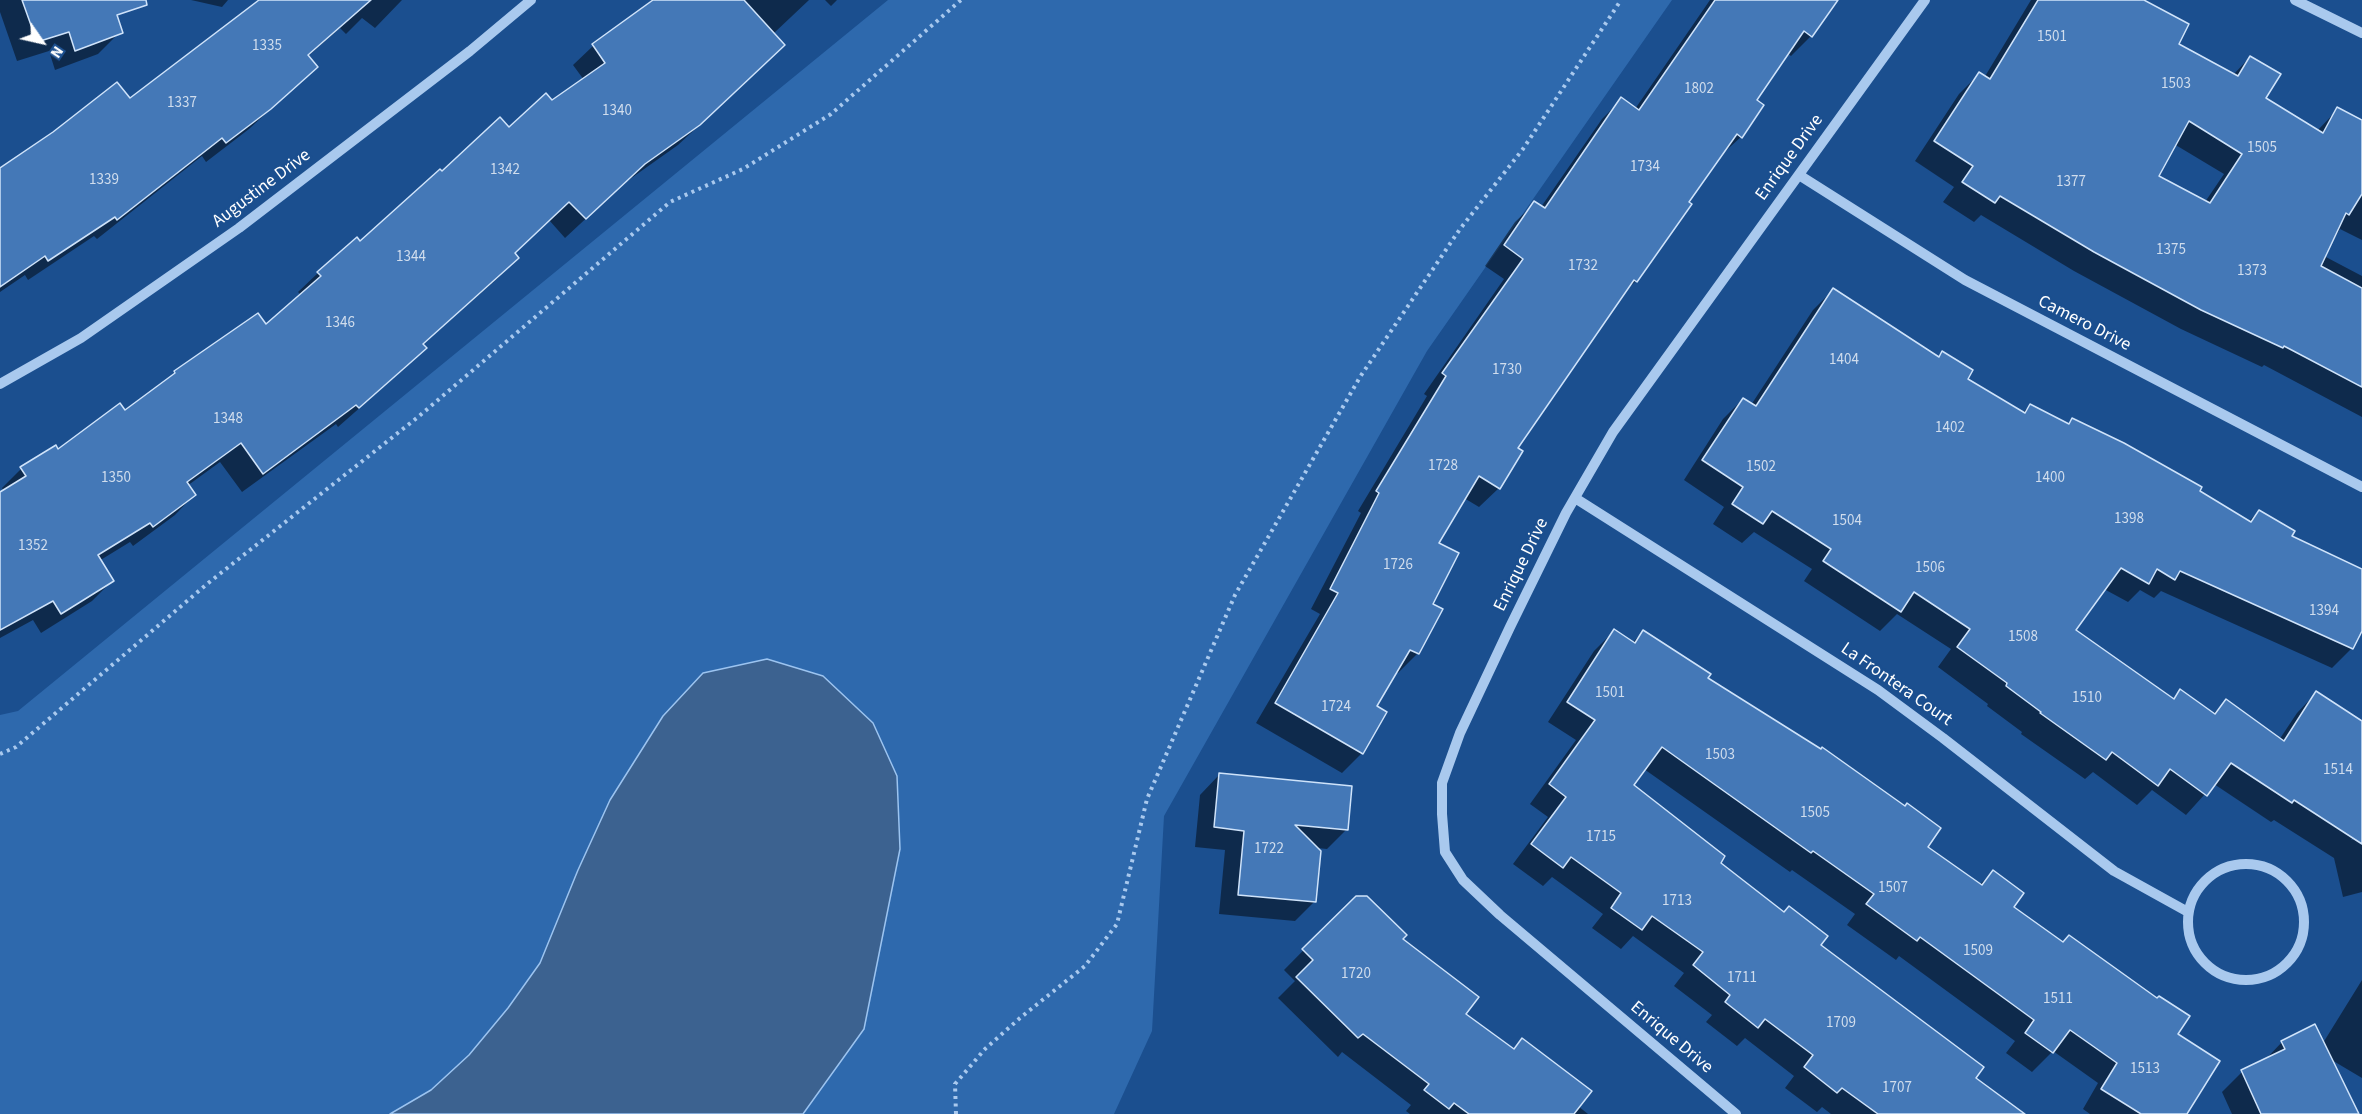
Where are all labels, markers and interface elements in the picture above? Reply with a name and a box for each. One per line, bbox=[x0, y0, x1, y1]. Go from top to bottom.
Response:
north arrow bbox=[12, 12, 72, 72]
house number: 1501 bbox=[2037, 29, 2067, 47]
house number: 1335 bbox=[252, 38, 282, 56]
text: N bbox=[45, 41, 69, 63]
house number: 1503 bbox=[2161, 76, 2191, 94]
house number: 1802 bbox=[1684, 81, 1714, 99]
house number: 1337 bbox=[167, 95, 197, 113]
house number: 1340 bbox=[602, 103, 632, 121]
street label: Enrique Drive bbox=[1751, 111, 1829, 205]
house number: 1505 bbox=[2247, 140, 2277, 158]
street label: Augustine Drive bbox=[209, 145, 315, 233]
house number: 1734 bbox=[1630, 159, 1660, 177]
house number: 1342 bbox=[490, 162, 520, 180]
house number: 1339 bbox=[89, 172, 119, 190]
house number: 1377 bbox=[2056, 174, 2086, 192]
house number: 1375 bbox=[2156, 242, 2186, 260]
house number: 1344 bbox=[396, 249, 426, 267]
house number: 1732 bbox=[1568, 258, 1598, 276]
house number: 1373 bbox=[2237, 263, 2267, 281]
street label: Camero Drive bbox=[2034, 291, 2134, 357]
house number: 1346 bbox=[325, 315, 355, 333]
house number: 1404 bbox=[1829, 352, 1859, 370]
house number: 1730 bbox=[1492, 362, 1522, 380]
house number: 1348 bbox=[213, 411, 243, 429]
house number: 1402 bbox=[1935, 420, 1965, 438]
house number: 1728 bbox=[1428, 458, 1458, 476]
house number: 1502 bbox=[1746, 459, 1776, 477]
house number: 1350 bbox=[101, 470, 131, 488]
house number: 1400 bbox=[2035, 470, 2065, 488]
house number: 1398 bbox=[2114, 511, 2144, 529]
house number: 1504 bbox=[1832, 513, 1862, 531]
street label: Enrique Drive bbox=[1490, 515, 1554, 615]
house number: 1352 bbox=[18, 538, 48, 556]
house number: 1726 bbox=[1383, 557, 1413, 575]
house number: 1506 bbox=[1915, 560, 1945, 578]
house number: 1394 bbox=[2309, 603, 2339, 621]
house number: 1508 bbox=[2008, 629, 2038, 647]
street label: La Frontera Court bbox=[1836, 639, 1956, 731]
house number: 1501 bbox=[1595, 685, 1625, 703]
house number: 1510 bbox=[2072, 690, 2102, 708]
house number: 1724 bbox=[1321, 699, 1351, 717]
house number: 1503 bbox=[1705, 747, 1735, 765]
house number: 1514 bbox=[2323, 762, 2353, 780]
house number: 1505 bbox=[1800, 805, 1830, 823]
house number: 1715 bbox=[1586, 829, 1616, 847]
house number: 1722 bbox=[1254, 841, 1284, 859]
house number: 1507 bbox=[1878, 880, 1908, 898]
house number: 1713 bbox=[1662, 893, 1692, 911]
house number: 1509 bbox=[1963, 943, 1993, 961]
house number: 1720 bbox=[1341, 966, 1371, 984]
house number: 1711 bbox=[1727, 970, 1757, 988]
house number: 1511 bbox=[2043, 991, 2073, 1009]
street label: Enrique Drive bbox=[1625, 997, 1717, 1079]
house number: 1709 bbox=[1826, 1015, 1856, 1033]
house number: 1513 bbox=[2130, 1061, 2160, 1079]
house number: 1707 bbox=[1882, 1080, 1912, 1098]

